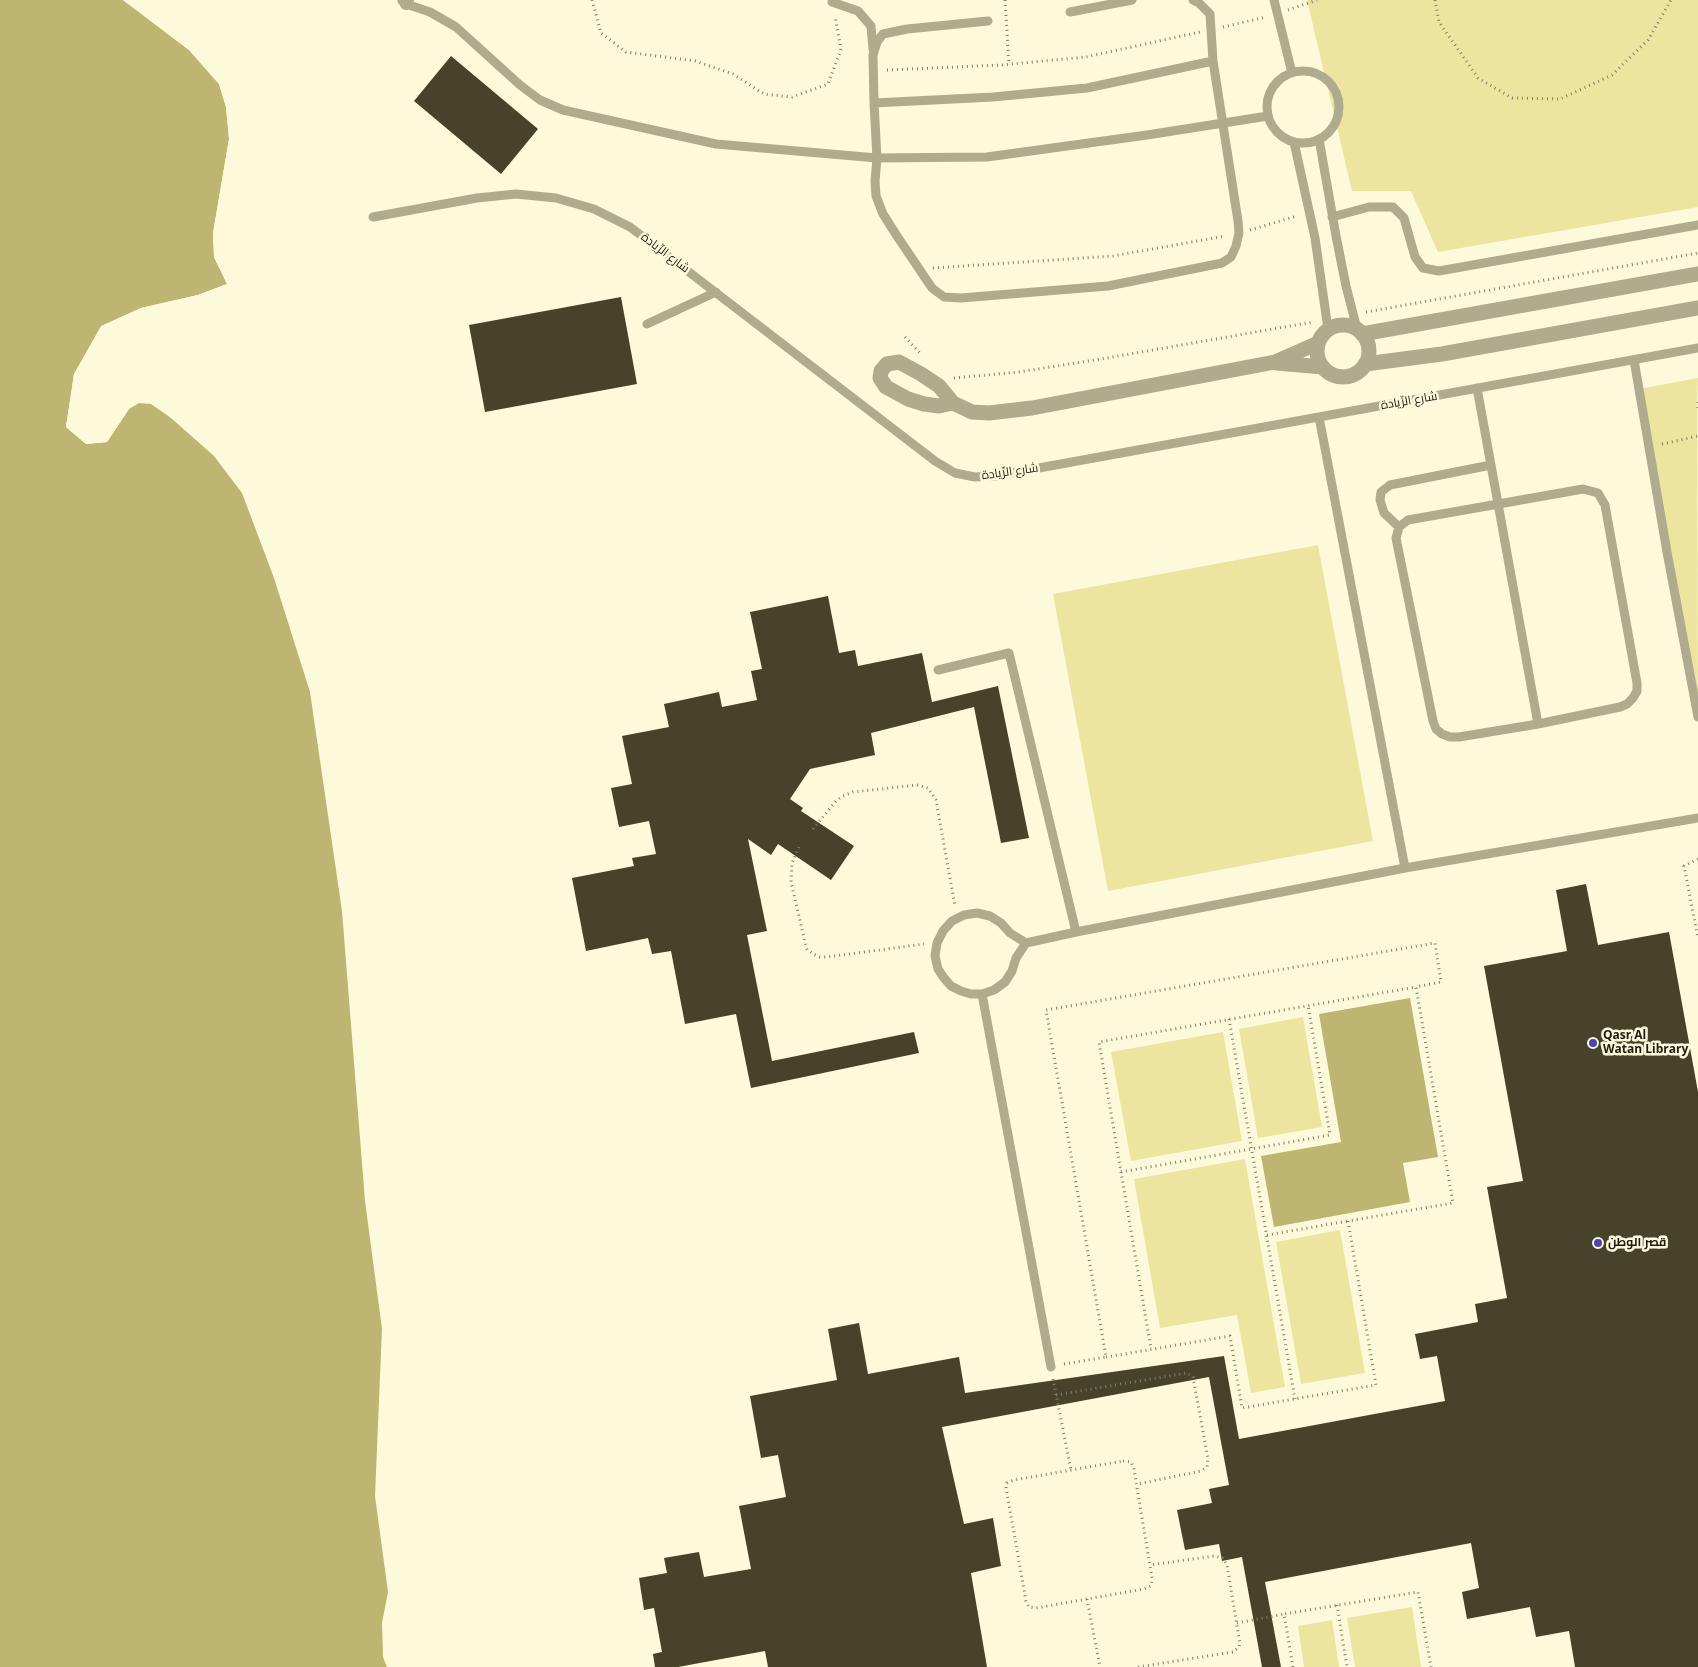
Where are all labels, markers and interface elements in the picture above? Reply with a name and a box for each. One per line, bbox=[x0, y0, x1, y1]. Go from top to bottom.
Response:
street label: شارع الرِّيادة bbox=[638, 230, 692, 276]
street label: شارع الرِّيادة bbox=[1380, 389, 1438, 413]
street label: شارع الرِّيادة bbox=[981, 461, 1039, 483]
place label: Qasr Al Watan Library bbox=[1603, 1029, 1688, 1057]
marker: Qasr Al Watan Library bbox=[1587, 1037, 1599, 1049]
place label: قصر الوطن bbox=[1608, 1236, 1666, 1250]
marker: قصر الوطن bbox=[1592, 1237, 1604, 1249]

